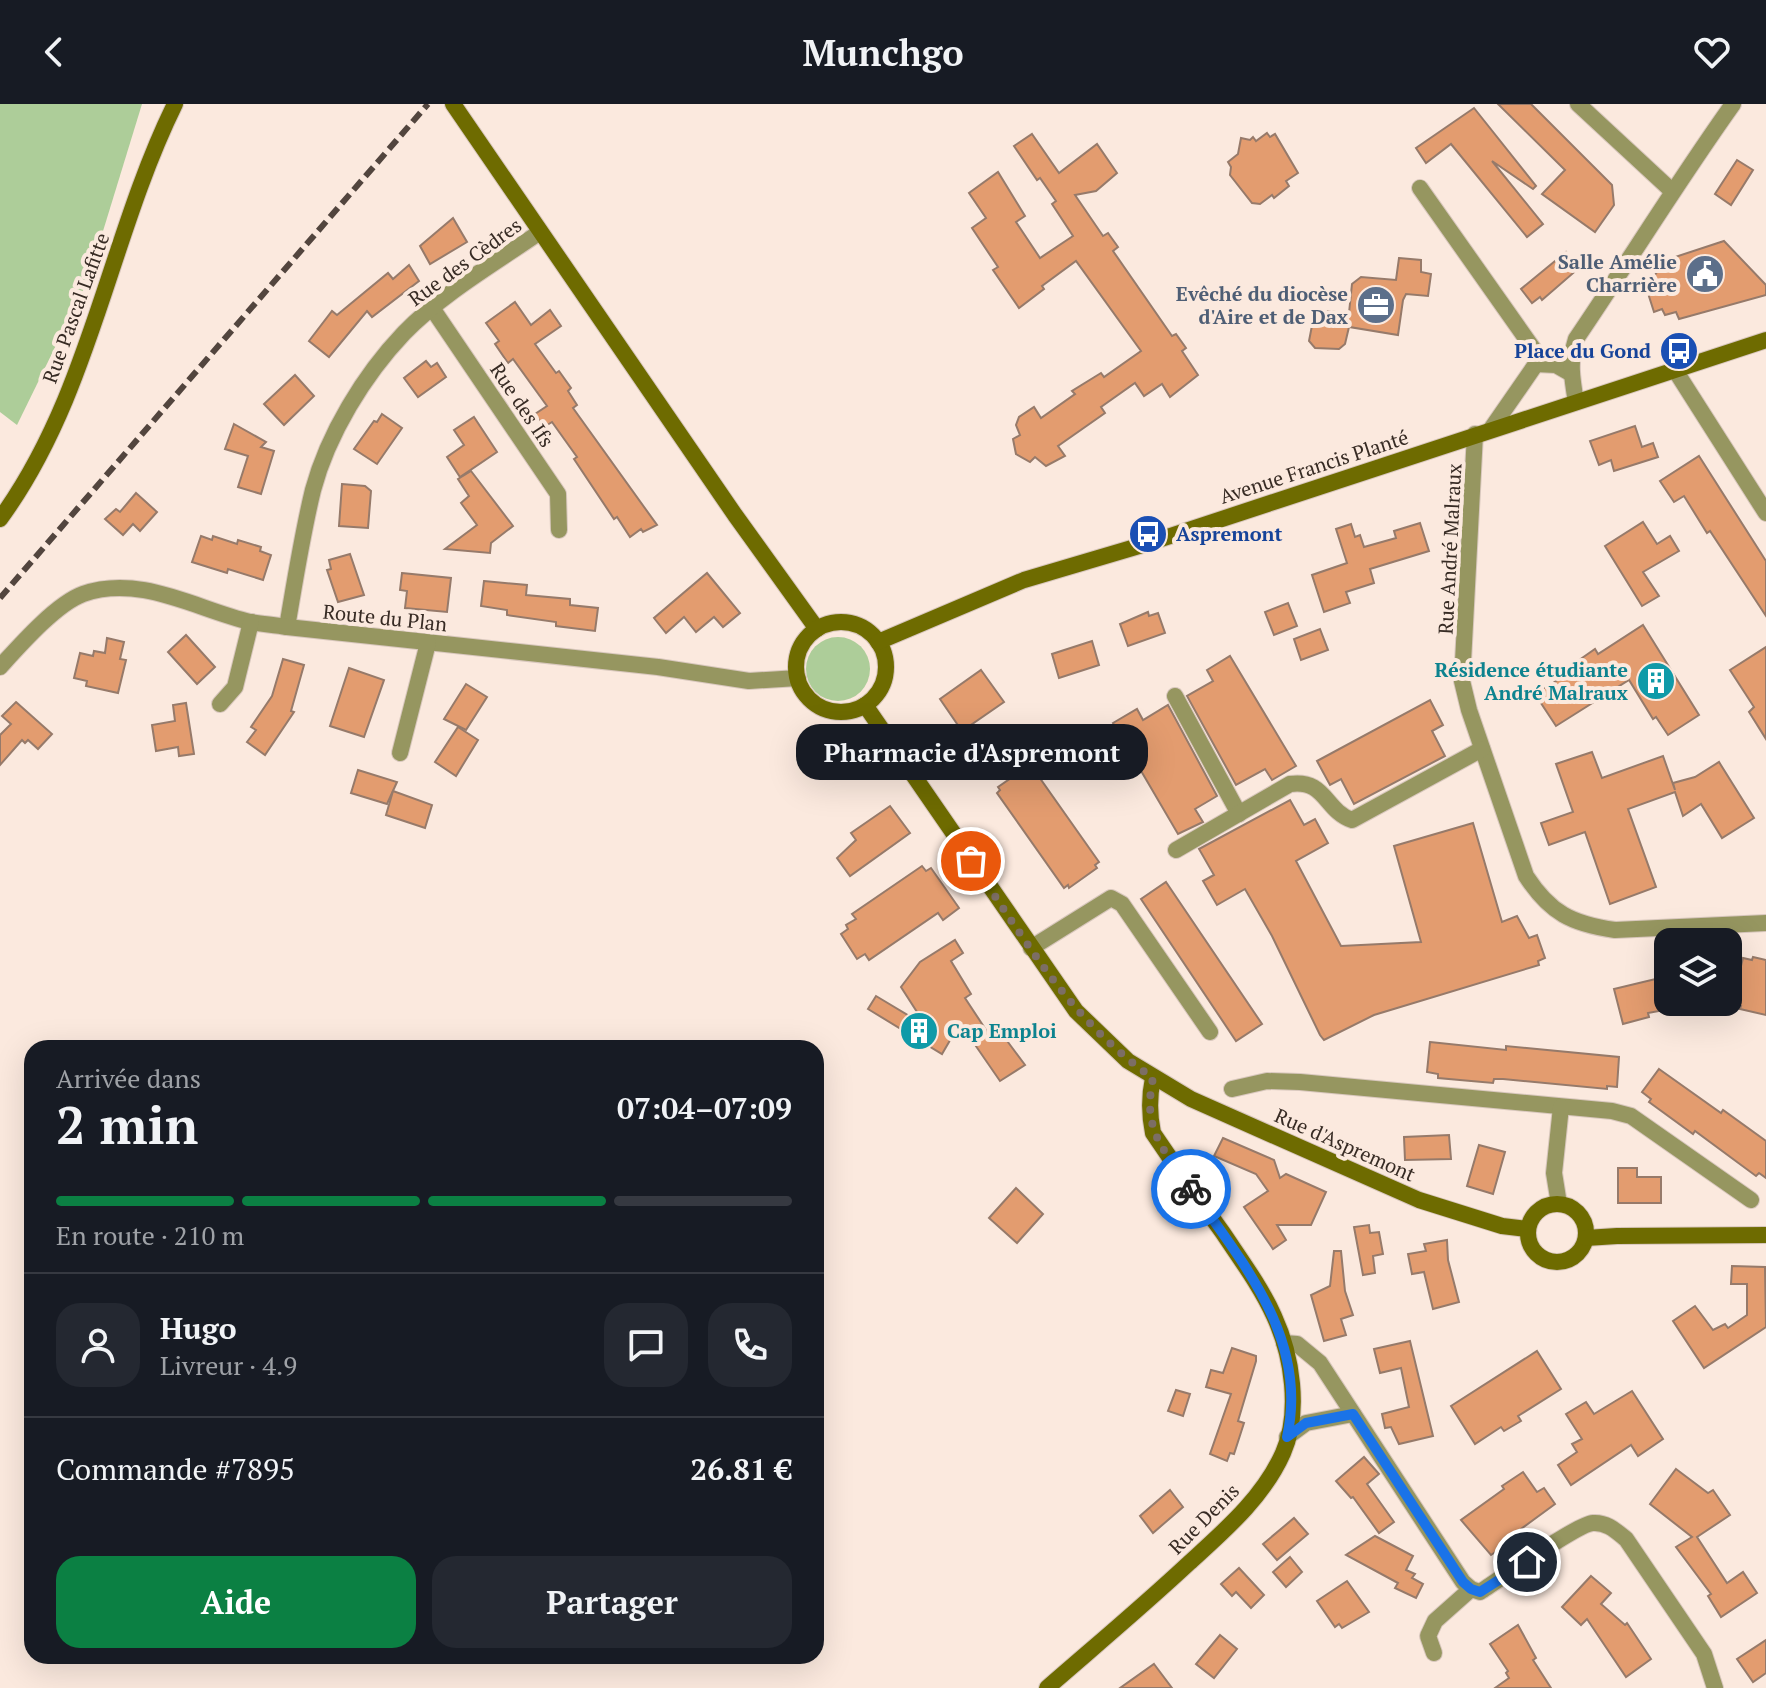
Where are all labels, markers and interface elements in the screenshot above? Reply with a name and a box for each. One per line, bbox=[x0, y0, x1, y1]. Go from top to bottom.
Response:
text: Munchgo bbox=[802, 29, 964, 76]
icon: back bbox=[32, 30, 76, 74]
icon: heart bbox=[1690, 30, 1734, 74]
street label: Rue des Cèdres bbox=[403, 211, 527, 312]
street label: Rue Pascal Lafitte bbox=[36, 229, 115, 387]
place label: Salle Amélie Charrière bbox=[1558, 248, 1677, 298]
public building icon: Salle Amélie Charrière bbox=[1684, 253, 1726, 295]
place label: Evêché du diocèse d'Aire et de Dax bbox=[1176, 280, 1348, 330]
office icon: Evêché du diocèse d'Aire et de Dax bbox=[1355, 284, 1397, 326]
bus stop icon: Place du Gond bbox=[1658, 330, 1700, 372]
place label: Place du Gond bbox=[1514, 337, 1651, 364]
street label: Rue des Ifs bbox=[484, 357, 561, 452]
street label: Avenue Francis Planté bbox=[1216, 423, 1412, 510]
street label: Rue André Malraux bbox=[1432, 462, 1467, 635]
bus stop icon: Aspremont bbox=[1127, 513, 1169, 555]
place label: Aspremont bbox=[1176, 520, 1282, 547]
street label: Route du Plan bbox=[322, 598, 449, 637]
place label: Résidence étudiante André Malraux bbox=[1434, 656, 1628, 706]
building icon: Résidence étudiante André Malraux bbox=[1635, 660, 1677, 702]
callout: Pharmacie d'Aspremont bbox=[795, 725, 1147, 781]
text: Pharmacie d'Aspremont bbox=[824, 735, 1120, 769]
pin bbox=[937, 827, 1005, 895]
icon: bag bbox=[949, 839, 993, 883]
map controls bbox=[1654, 928, 1742, 1016]
button: layers bbox=[1654, 928, 1742, 1016]
building icon: Cap Emploi bbox=[898, 1010, 940, 1052]
place label: Cap Emploi bbox=[947, 1017, 1057, 1044]
text: Arrivée dans bbox=[56, 1061, 201, 1095]
text: 07:04–07:09 bbox=[617, 1088, 792, 1128]
text: 2 min bbox=[56, 1090, 198, 1159]
street label: Rue d'Aspremont bbox=[1271, 1101, 1420, 1188]
courier bbox=[1151, 1149, 1231, 1229]
icon: bike bbox=[1169, 1167, 1213, 1211]
text: En route · 210 m bbox=[56, 1218, 244, 1252]
button: person bbox=[56, 1303, 140, 1387]
button: chat bbox=[604, 1303, 688, 1387]
button: phone bbox=[708, 1303, 792, 1387]
text: Hugo bbox=[160, 1308, 236, 1348]
text: Livreur · 4.9 bbox=[160, 1348, 297, 1382]
text: Commande #7895 bbox=[56, 1449, 295, 1489]
text: 26.81 € bbox=[690, 1449, 792, 1489]
street label: Rue Denis bbox=[1162, 1477, 1245, 1560]
pin bbox=[1493, 1528, 1561, 1596]
icon: home bbox=[1505, 1540, 1549, 1584]
button: Aide bbox=[56, 1556, 416, 1648]
button: Partager bbox=[432, 1556, 792, 1648]

